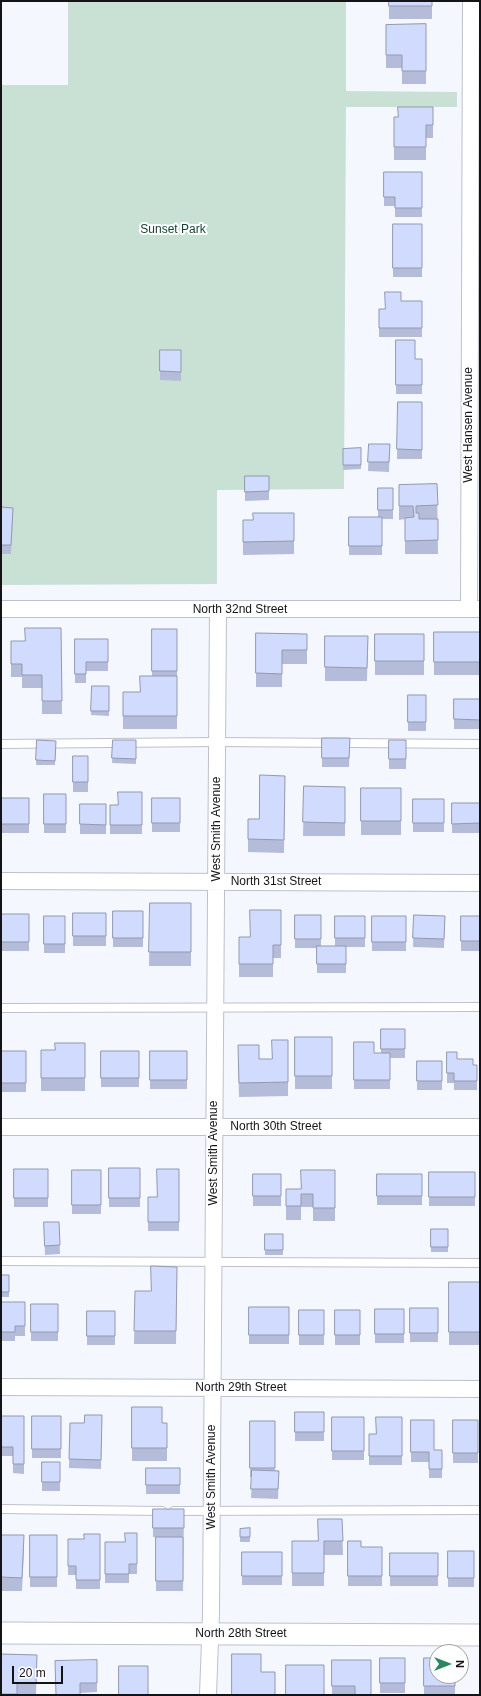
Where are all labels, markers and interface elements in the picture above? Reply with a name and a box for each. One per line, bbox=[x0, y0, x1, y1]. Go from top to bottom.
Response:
park label: Sunset Park bbox=[140, 223, 206, 237]
street label: West Hansen Avenue bbox=[462, 367, 476, 483]
street label: North 32nd Street bbox=[193, 603, 287, 617]
street label: West Smith Avenue bbox=[210, 777, 224, 881]
street label: North 31st Street bbox=[231, 875, 321, 889]
street label: West Smith Avenue bbox=[207, 1101, 221, 1205]
street label: North 30th Street bbox=[230, 1120, 322, 1134]
street label: North 29th Street bbox=[195, 1381, 287, 1395]
street label: West Smith Avenue bbox=[205, 1425, 219, 1529]
street label: North 28th Street bbox=[195, 1627, 287, 1641]
north arrow bbox=[429, 1644, 469, 1684]
scale bar bbox=[14, 1658, 65, 1684]
text: N bbox=[454, 1660, 466, 1668]
text: 20 m bbox=[19, 1666, 46, 1680]

